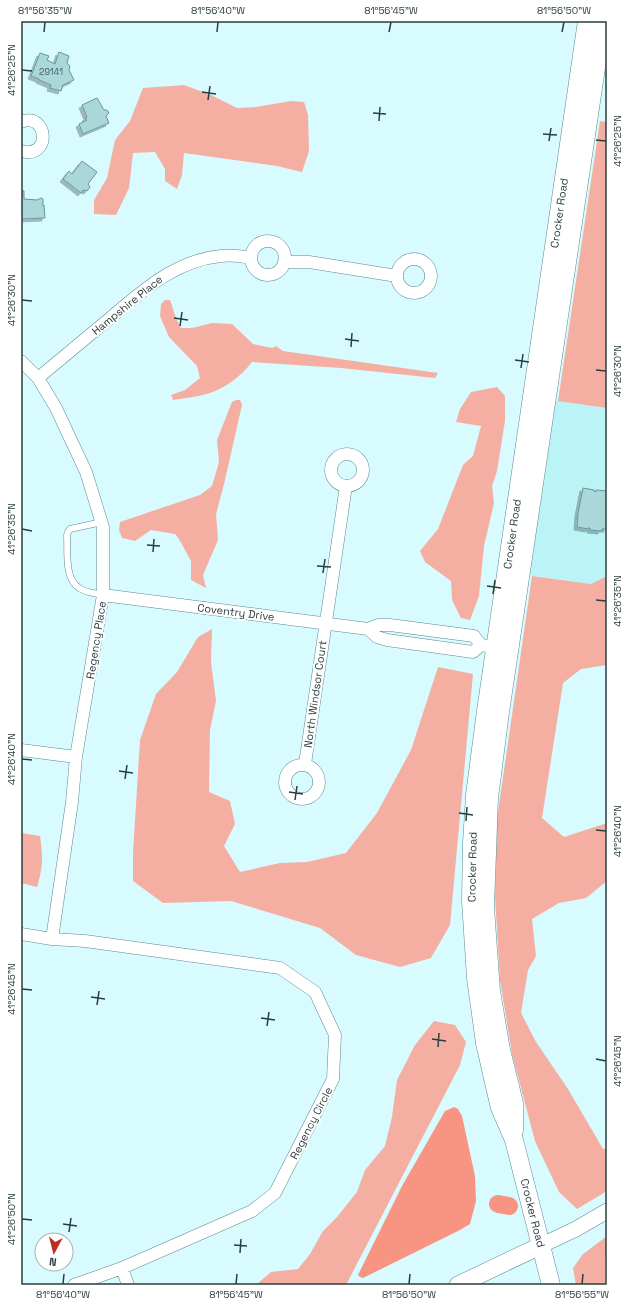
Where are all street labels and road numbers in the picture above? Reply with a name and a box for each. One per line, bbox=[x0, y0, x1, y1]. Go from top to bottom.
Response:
street label: Crocker Road bbox=[547, 177, 571, 249]
street label: Hampshire Place bbox=[89, 272, 165, 338]
street label: Crocker Road bbox=[500, 498, 524, 570]
street label: Regency Place bbox=[83, 600, 109, 680]
street label: Coventry Drive bbox=[197, 600, 275, 624]
street label: North Windsor Court bbox=[301, 639, 329, 749]
street label: Crocker Road bbox=[464, 832, 480, 902]
street label: Regency Circle bbox=[287, 1084, 335, 1162]
street label: Crocker Road bbox=[518, 1177, 548, 1249]

